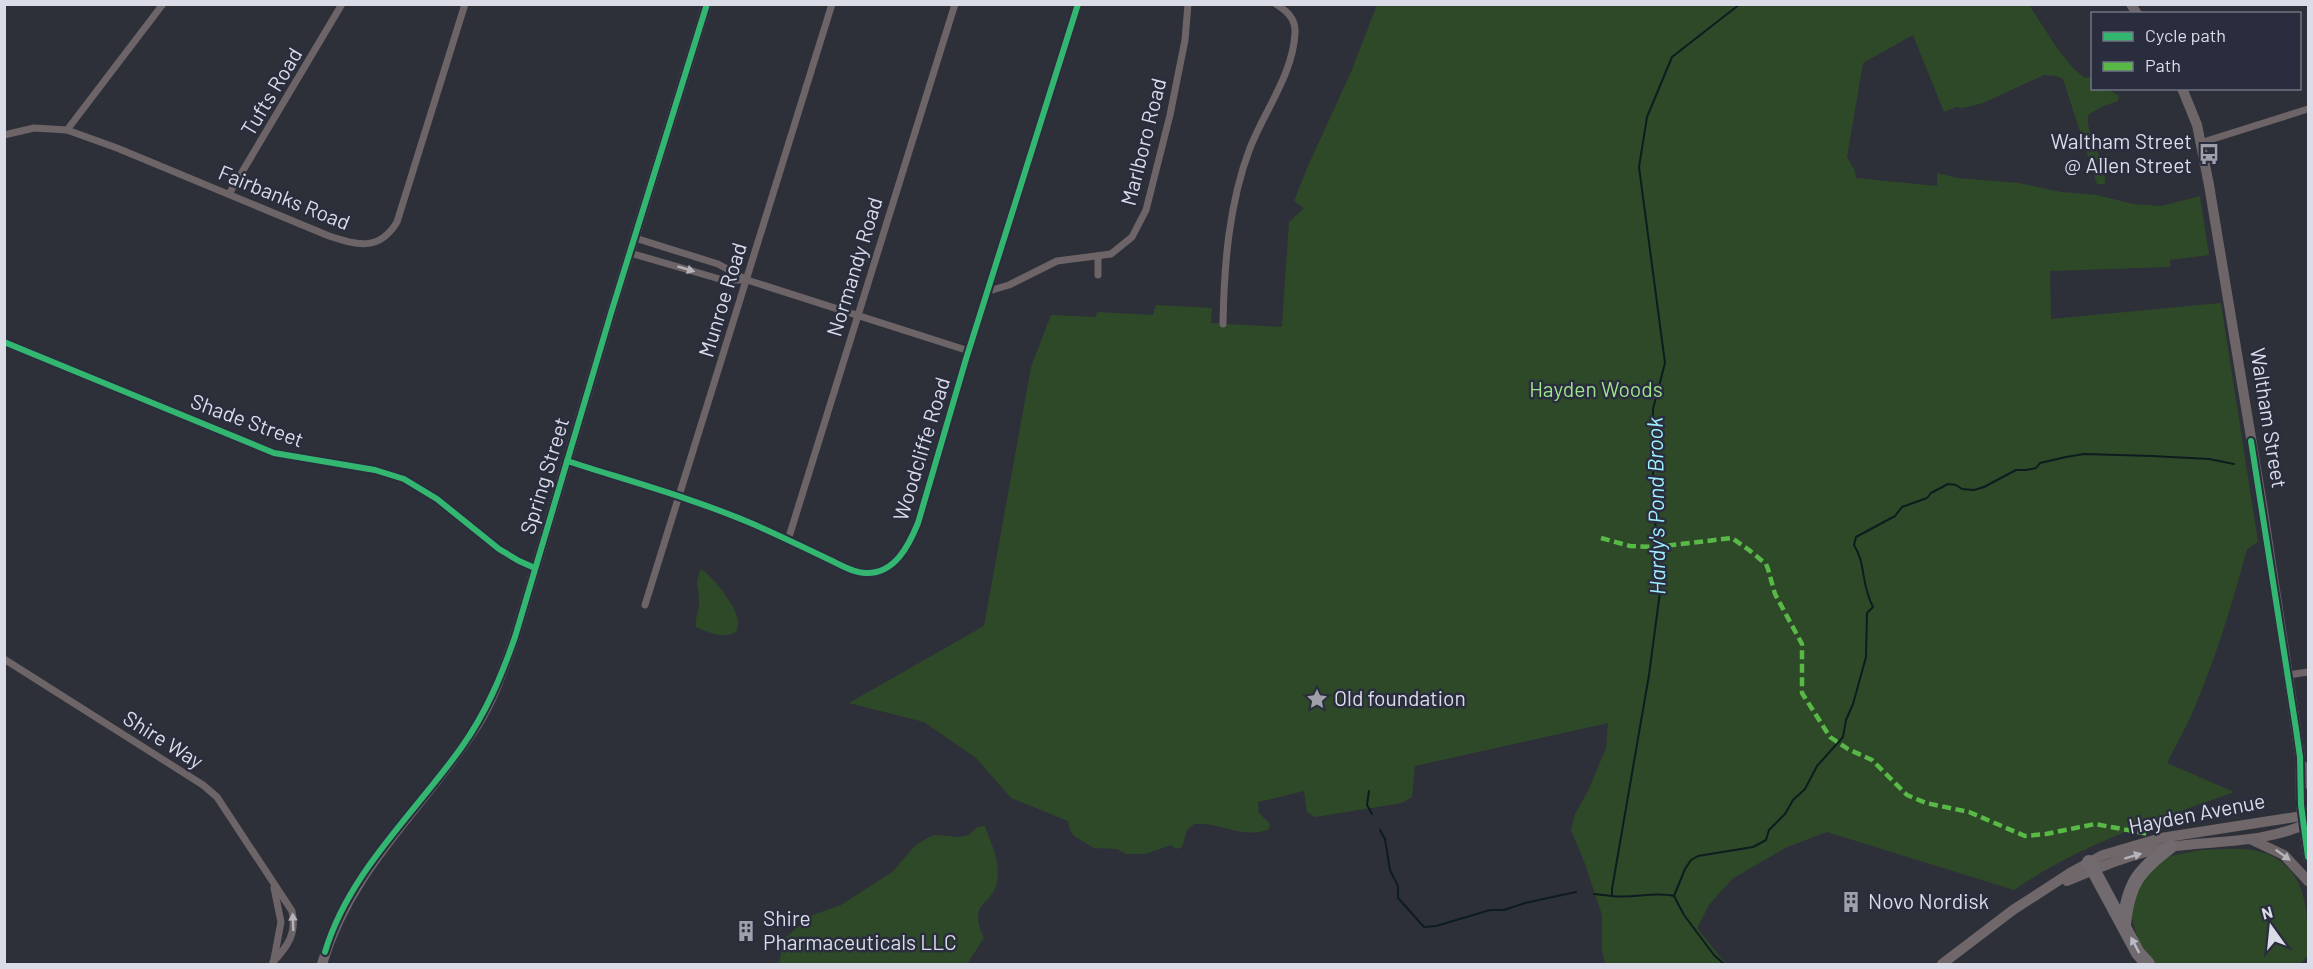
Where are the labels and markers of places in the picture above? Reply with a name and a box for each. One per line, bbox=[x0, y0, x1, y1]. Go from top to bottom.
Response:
place label: Waltham Street @ Allen Street bbox=[2050, 128, 2192, 177]
bus stop icon: Waltham Street @ Allen Street bbox=[2197, 142, 2221, 166]
place label: Old foundation bbox=[1334, 685, 1466, 710]
place icon: Old foundation bbox=[1305, 687, 1329, 711]
place label: Novo Nordisk bbox=[1868, 888, 1989, 913]
building icon: Novo Nordisk bbox=[1839, 890, 1863, 914]
place label: Shire Pharmaceuticals LLC bbox=[763, 905, 957, 954]
building icon: Shire Pharmaceuticals LLC bbox=[734, 919, 758, 943]

